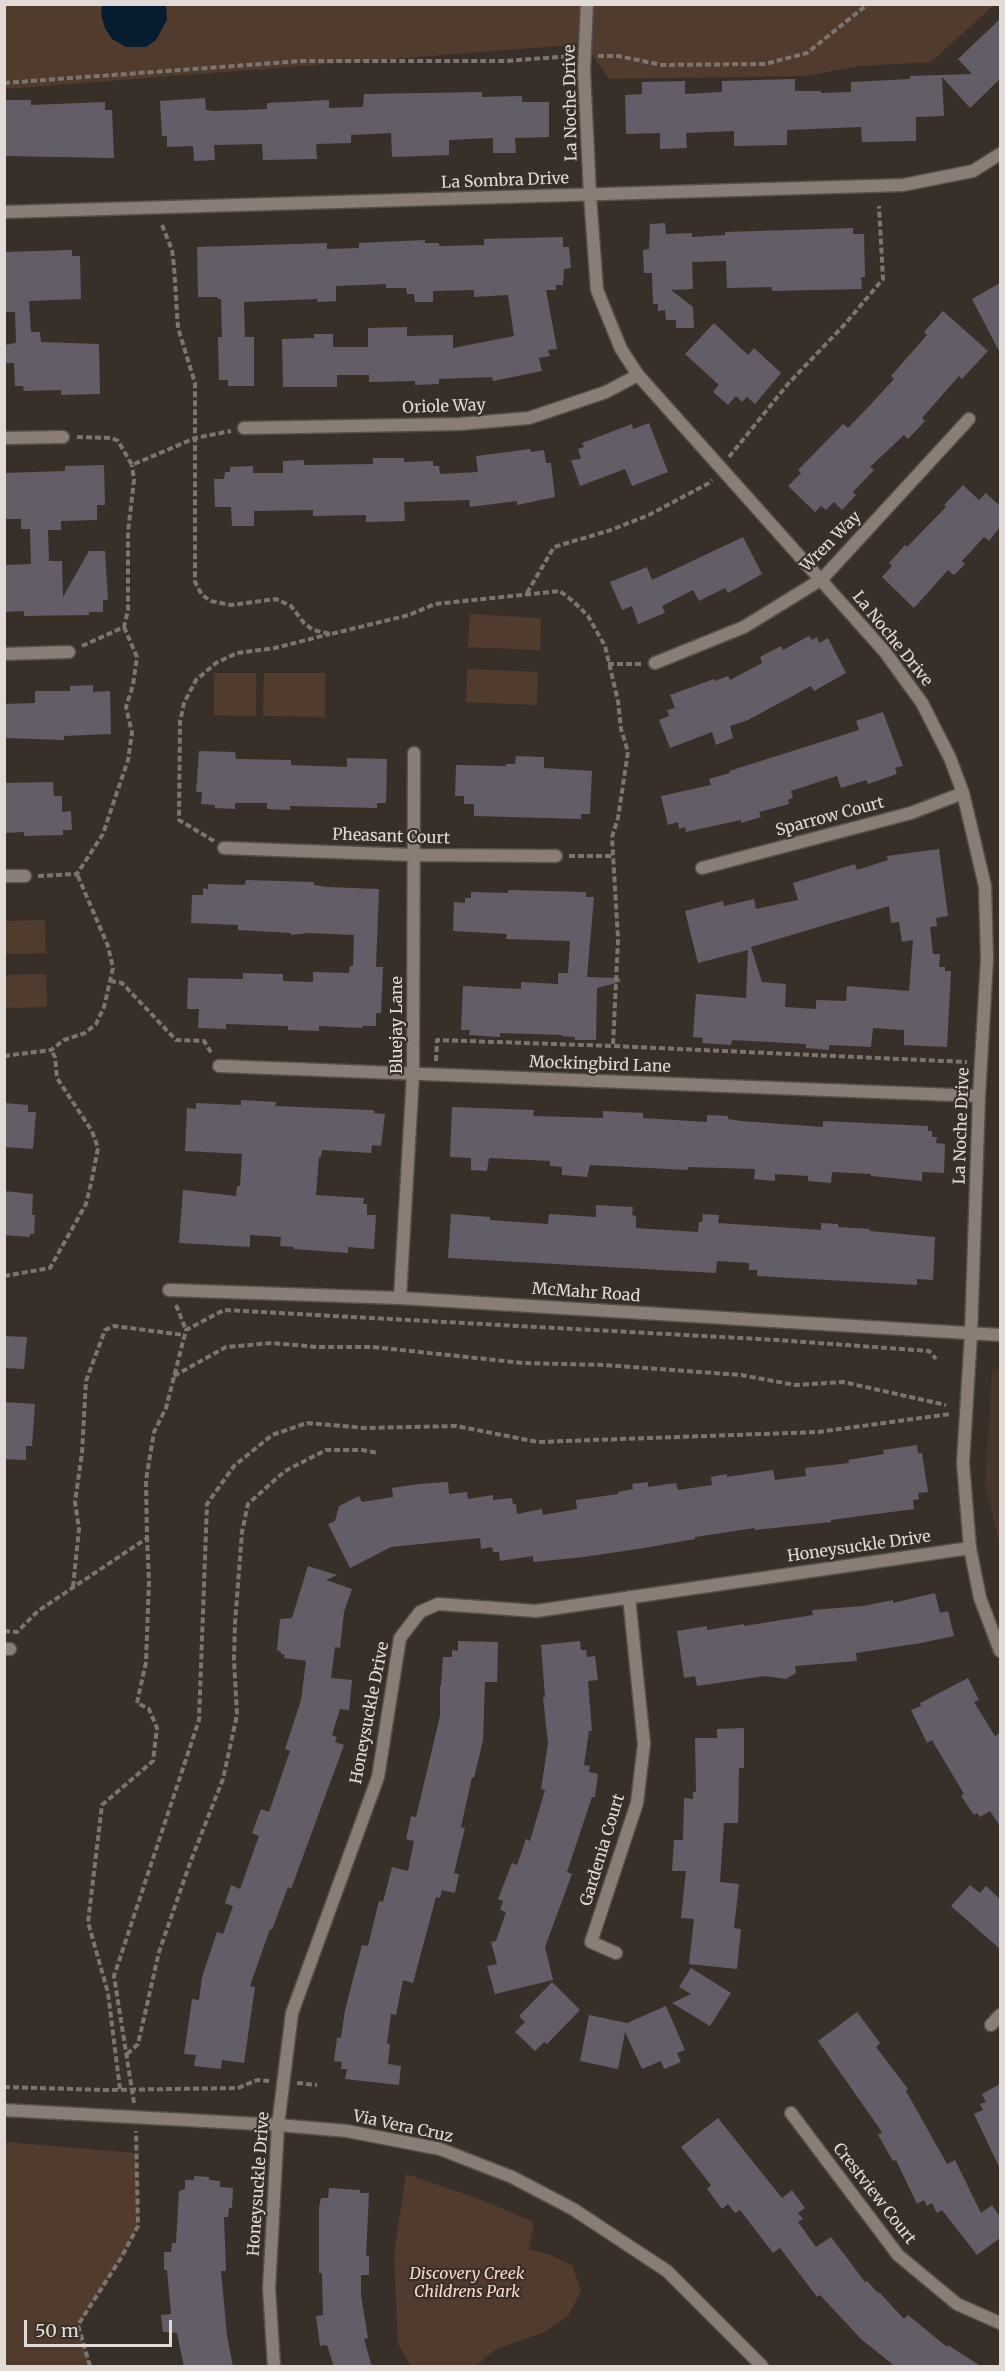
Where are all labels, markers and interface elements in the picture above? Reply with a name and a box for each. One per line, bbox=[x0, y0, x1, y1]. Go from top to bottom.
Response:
street label: La Noche Drive bbox=[560, 44, 582, 162]
street label: La Sombra Drive bbox=[441, 169, 569, 193]
street label: Oriole Way bbox=[402, 396, 486, 418]
street label: Wren Way bbox=[797, 508, 865, 576]
street label: La Noche Drive bbox=[848, 588, 936, 690]
street label: Sparrow Court bbox=[774, 793, 886, 841]
street label: Pheasant Court bbox=[332, 825, 450, 849]
street label: Bluejay Lane bbox=[387, 976, 407, 1074]
street label: Mockingbird Lane bbox=[529, 1053, 671, 1077]
street label: La Noche Drive bbox=[950, 1067, 974, 1185]
street label: McMahr Road bbox=[531, 1280, 641, 1306]
street label: Honeysuckle Drive bbox=[786, 1527, 932, 1567]
street label: Honeysuckle Drive bbox=[347, 1640, 393, 1786]
street label: Gardenia Court bbox=[577, 1792, 629, 1908]
street label: Via Vera Cruz bbox=[351, 2107, 455, 2147]
street label: Honeysuckle Drive bbox=[244, 2111, 274, 2257]
street label: Crestview Court bbox=[829, 2140, 919, 2248]
park label: Discovery Creek Childrens Park bbox=[410, 2264, 524, 2302]
scale bar bbox=[27, 2308, 176, 2346]
text: 50 m bbox=[35, 2319, 79, 2342]

